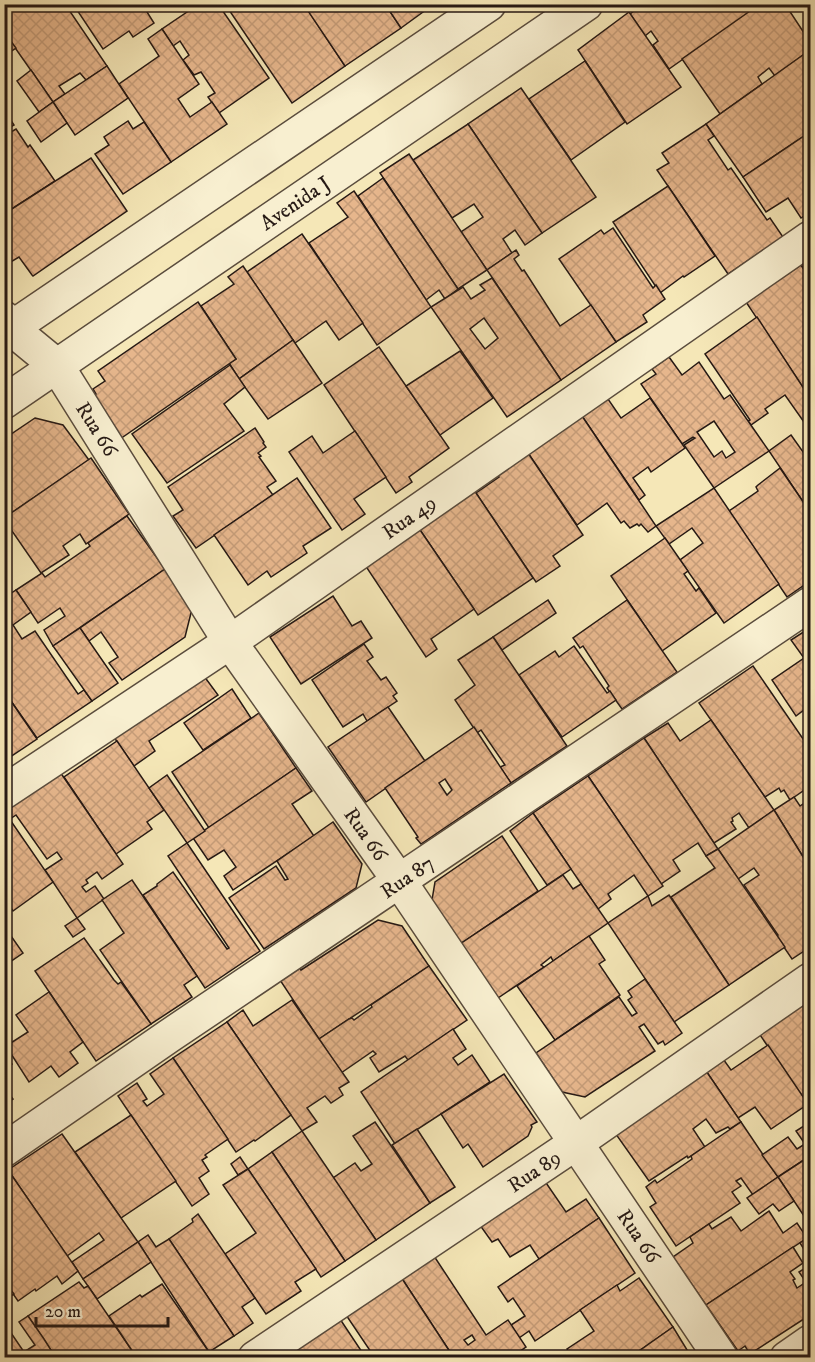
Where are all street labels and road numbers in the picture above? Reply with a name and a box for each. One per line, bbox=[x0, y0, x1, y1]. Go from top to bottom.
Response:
street label: Avenida J bbox=[255, 171, 336, 237]
street label: Rua 66 bbox=[69, 397, 123, 463]
street label: Rua 49 bbox=[377, 490, 442, 546]
street label: Rua 66 bbox=[337, 803, 393, 867]
street label: Rua 87 bbox=[376, 851, 439, 905]
street label: Rua 89 bbox=[503, 1145, 566, 1199]
street label: Rua 66 bbox=[611, 1205, 666, 1269]

